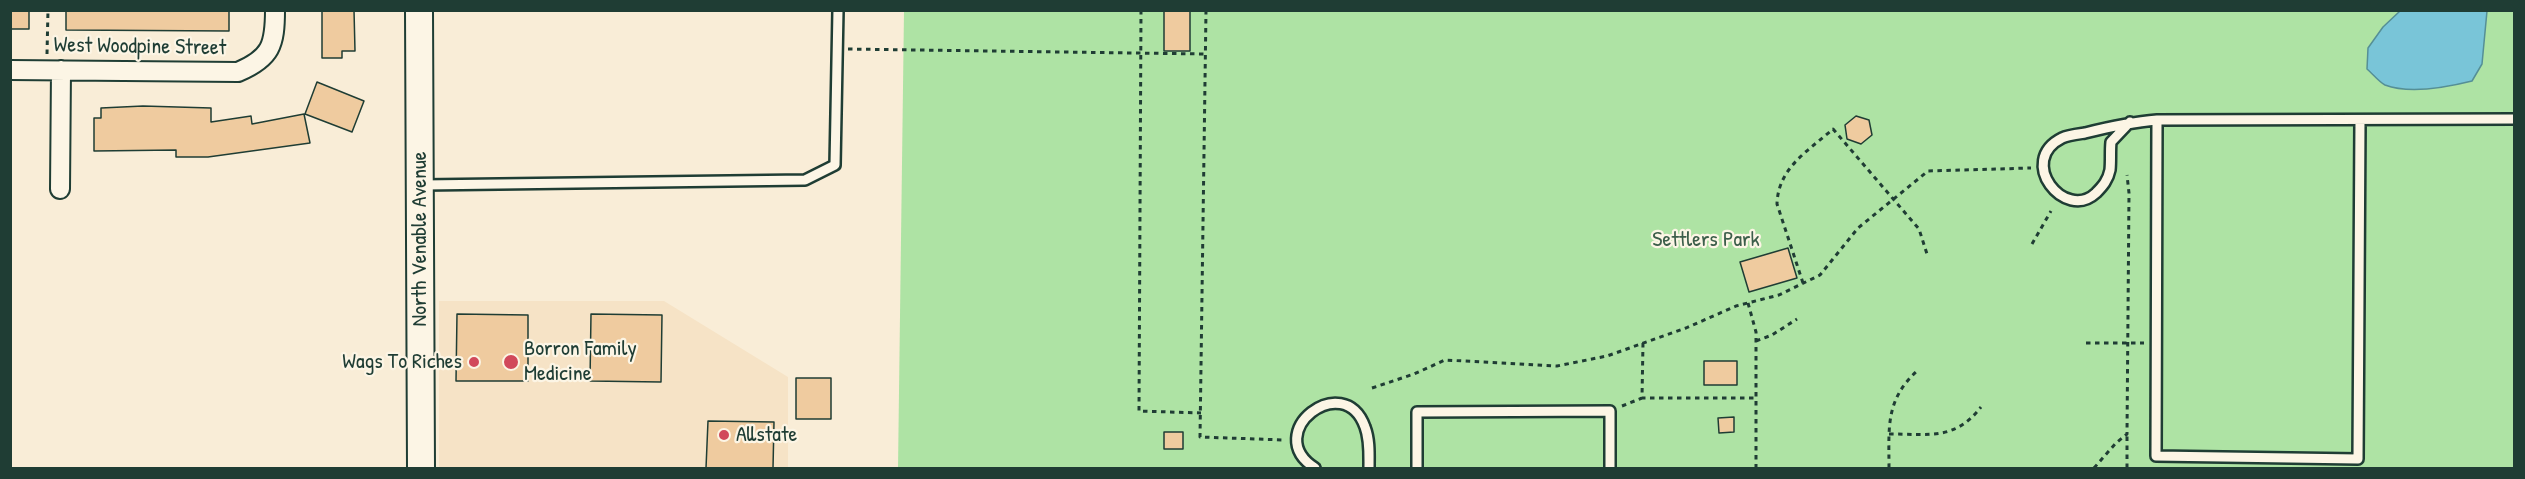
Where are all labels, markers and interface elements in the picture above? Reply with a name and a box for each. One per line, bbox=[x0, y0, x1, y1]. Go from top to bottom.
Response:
street label: West Woodpine Street bbox=[53, 32, 227, 62]
street label: North Venable Avenue bbox=[407, 151, 433, 327]
park label: Settlers Park bbox=[1652, 227, 1760, 253]
place label: Borron Family Medicine bbox=[524, 336, 637, 388]
place label: Wags To Riches bbox=[342, 349, 462, 375]
marker: Borron Family Medicine bbox=[502, 353, 520, 371]
marker: Wags To Riches bbox=[467, 355, 481, 369]
place label: Allstate bbox=[736, 422, 797, 448]
marker: Allstate bbox=[717, 428, 731, 442]

